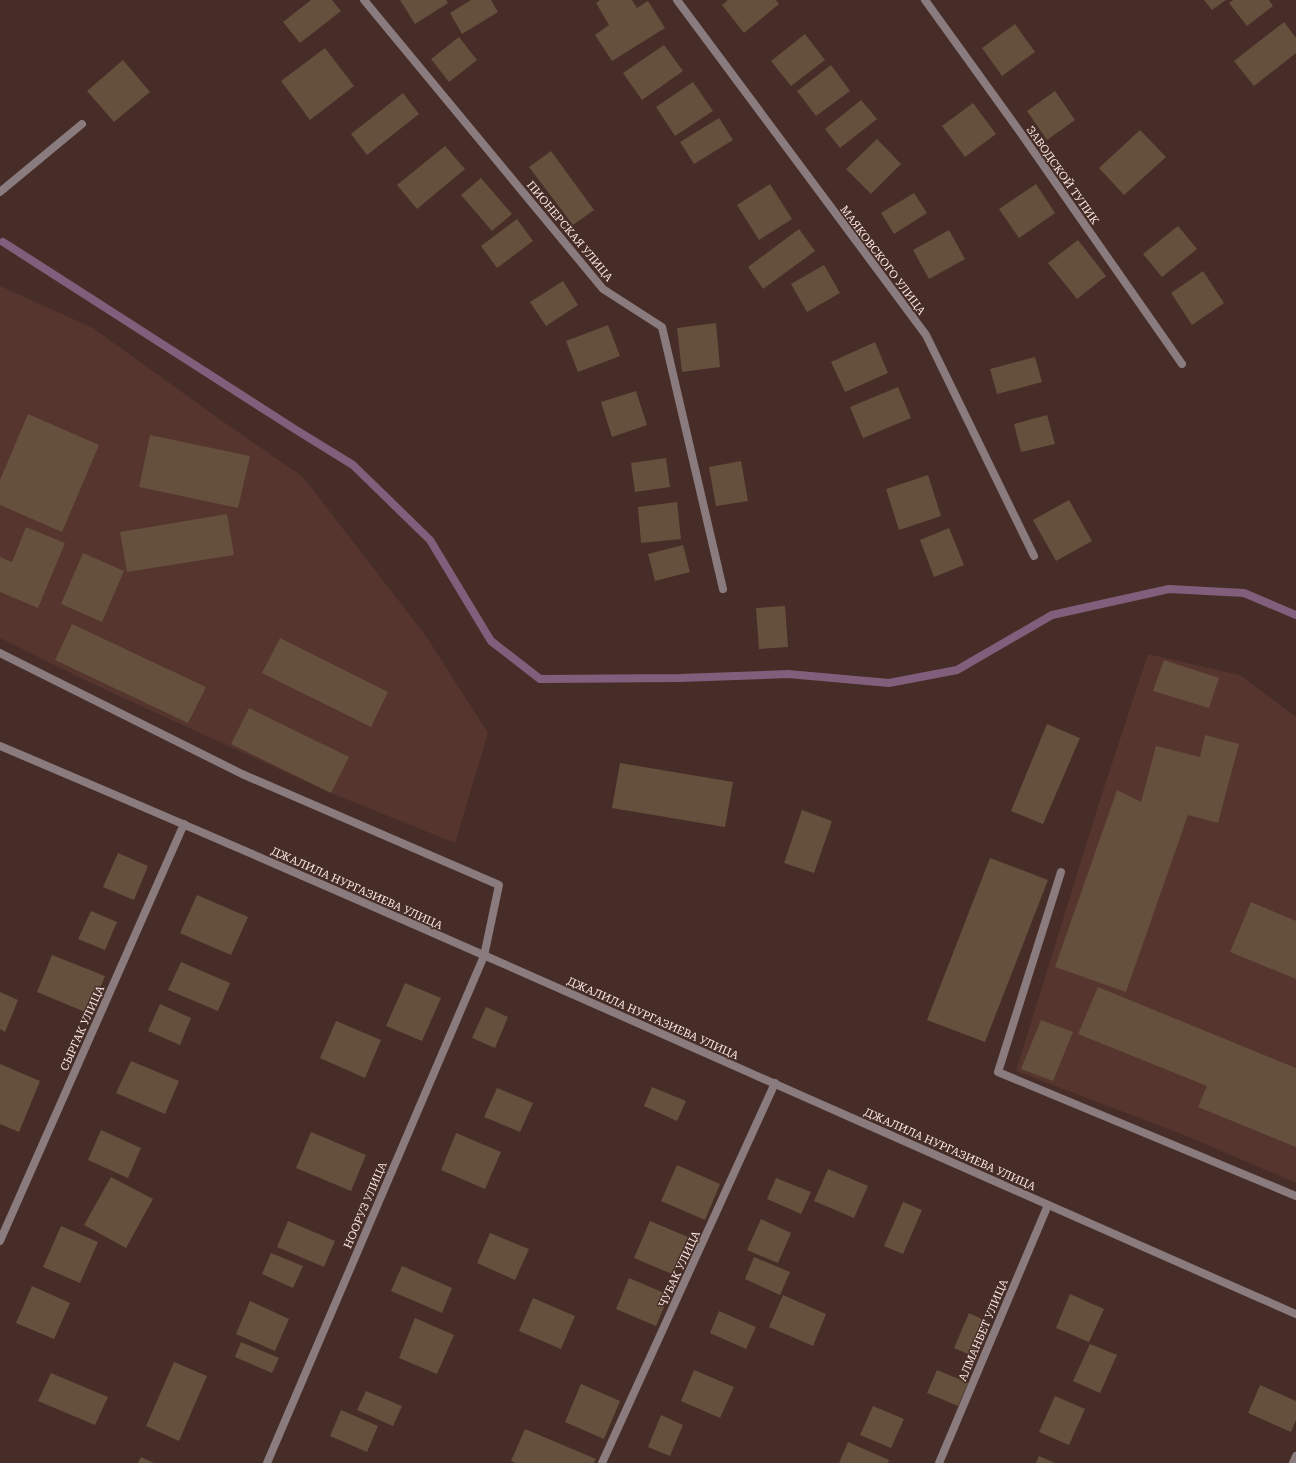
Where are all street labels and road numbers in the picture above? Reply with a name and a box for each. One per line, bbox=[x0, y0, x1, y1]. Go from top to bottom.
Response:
street label: ЗАВОДСКОЙ ТУПИК bbox=[1024, 123, 1102, 227]
street label: ПИОНЕРСКАЯ УЛИЦА bbox=[524, 179, 615, 284]
street label: МАЯКОВСКОГО УЛИЦА bbox=[837, 203, 928, 318]
street label: ДЖАЛИЛА НУРГАЗИЕВА УЛИЦА bbox=[269, 845, 445, 932]
street label: ДЖАЛИЛА НУРГАЗИЕВА УЛИЦА bbox=[565, 975, 741, 1062]
street label: СЫРГАК УЛИЦА bbox=[58, 983, 107, 1073]
street label: ДЖАЛИЛА НУРГАЗИЕВА УЛИЦА bbox=[862, 1106, 1038, 1193]
street label: НООРУЗ УЛИЦА bbox=[341, 1160, 390, 1250]
street label: ЧУБАК УЛИЦА bbox=[656, 1228, 703, 1310]
street label: АЛМАНБЕТ УЛИЦА bbox=[956, 1277, 1011, 1383]

